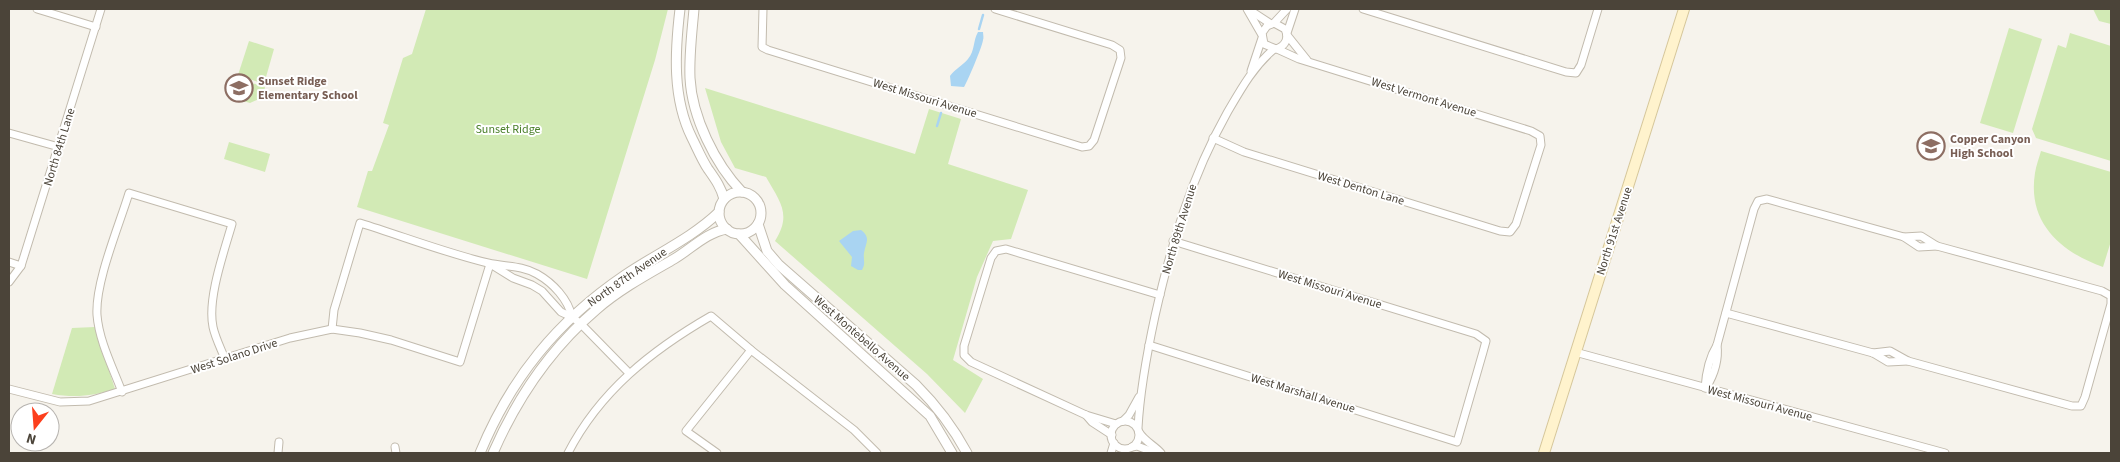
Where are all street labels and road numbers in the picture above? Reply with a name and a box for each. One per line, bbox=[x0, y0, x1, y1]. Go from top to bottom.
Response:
street label: West Vermont Avenue bbox=[1369, 73, 1479, 122]
street label: West Missouri Avenue bbox=[871, 75, 979, 122]
street label: North 84th Lane bbox=[40, 106, 79, 188]
street label: West Denton Lane bbox=[1315, 167, 1407, 210]
street label: North 89th Avenue bbox=[1158, 182, 1201, 276]
street label: North 91st Avenue bbox=[1592, 185, 1637, 277]
street label: North 87th Avenue bbox=[584, 244, 670, 311]
street label: West Missouri Avenue bbox=[1276, 266, 1384, 313]
street label: West Montebello Avenue bbox=[810, 292, 914, 385]
street label: West Solano Drive bbox=[189, 334, 280, 378]
street label: West Marshall Avenue bbox=[1248, 369, 1357, 417]
street label: West Missouri Avenue bbox=[1706, 381, 1814, 426]

